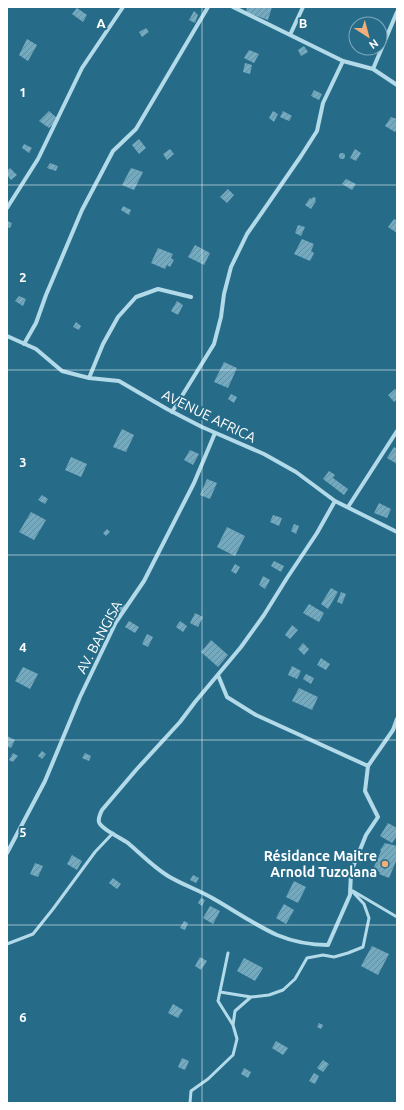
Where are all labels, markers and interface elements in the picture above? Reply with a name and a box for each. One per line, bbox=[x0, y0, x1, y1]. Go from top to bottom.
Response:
text: A bbox=[96, 16, 106, 30]
text: B bbox=[299, 16, 308, 30]
north arrow bbox=[348, 16, 388, 56]
text: N bbox=[367, 37, 381, 51]
text: 1 bbox=[19, 85, 27, 99]
text: 2 bbox=[19, 270, 27, 284]
street label: AVENUE AFRICA bbox=[159, 386, 259, 446]
text: 3 bbox=[19, 455, 27, 469]
street label: AV. BANGISA bbox=[73, 598, 125, 676]
text: 4 bbox=[19, 640, 27, 654]
text: 5 bbox=[19, 825, 27, 839]
place label: Résidance Maitre Arnold Tuzolana bbox=[264, 848, 377, 880]
marker: Résidance Maitre Arnold Tuzolana bbox=[380, 859, 390, 869]
text: 6 bbox=[19, 1010, 27, 1024]

